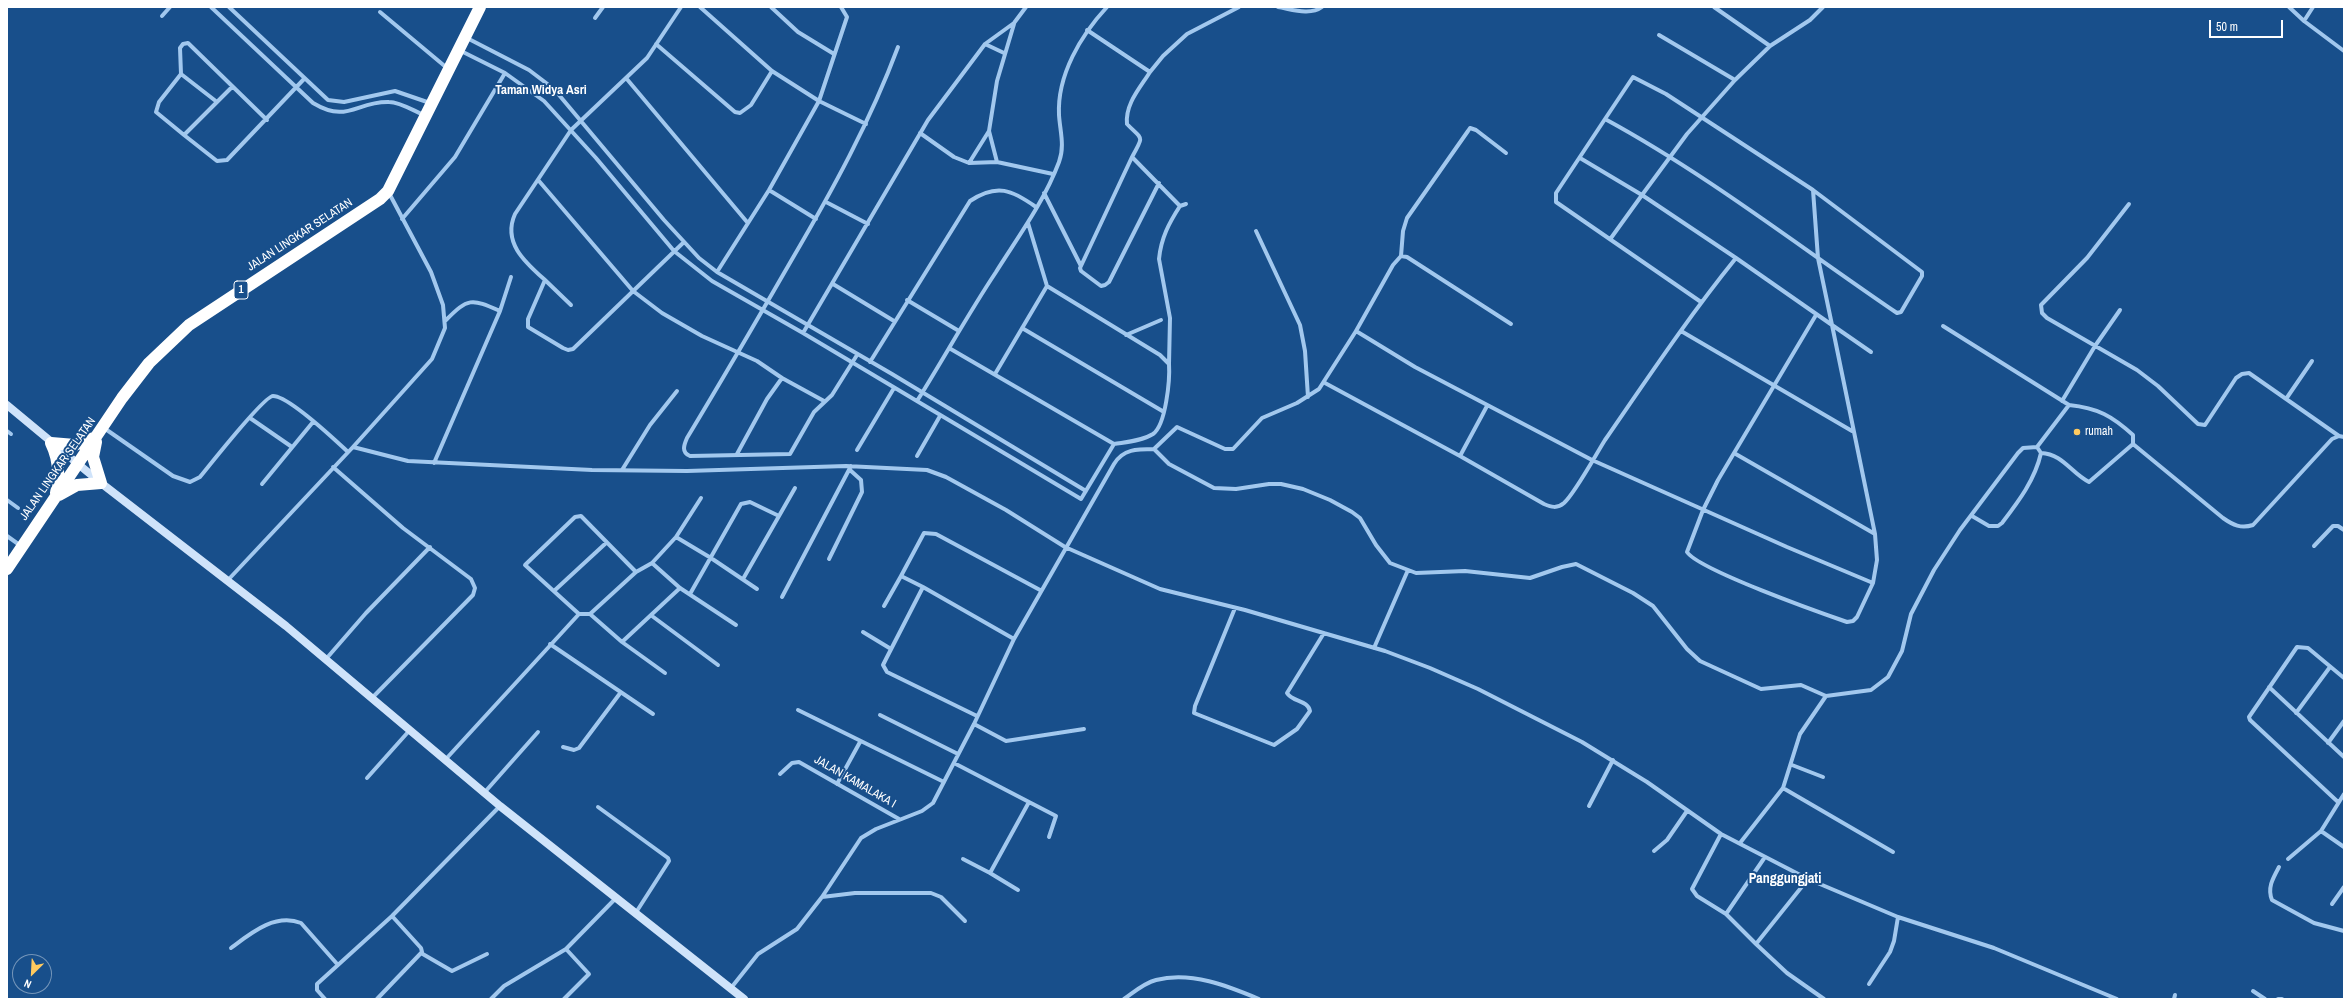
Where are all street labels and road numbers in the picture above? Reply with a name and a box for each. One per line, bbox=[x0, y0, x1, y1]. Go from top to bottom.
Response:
street label: JALAN LINGKAR SELATAN bbox=[245, 196, 355, 274]
road number: 1 bbox=[234, 281, 248, 299]
street label: JALAN LINGKAR SELATAN bbox=[17, 415, 99, 523]
street label: JALAN KAMALAKA I bbox=[812, 753, 898, 811]

